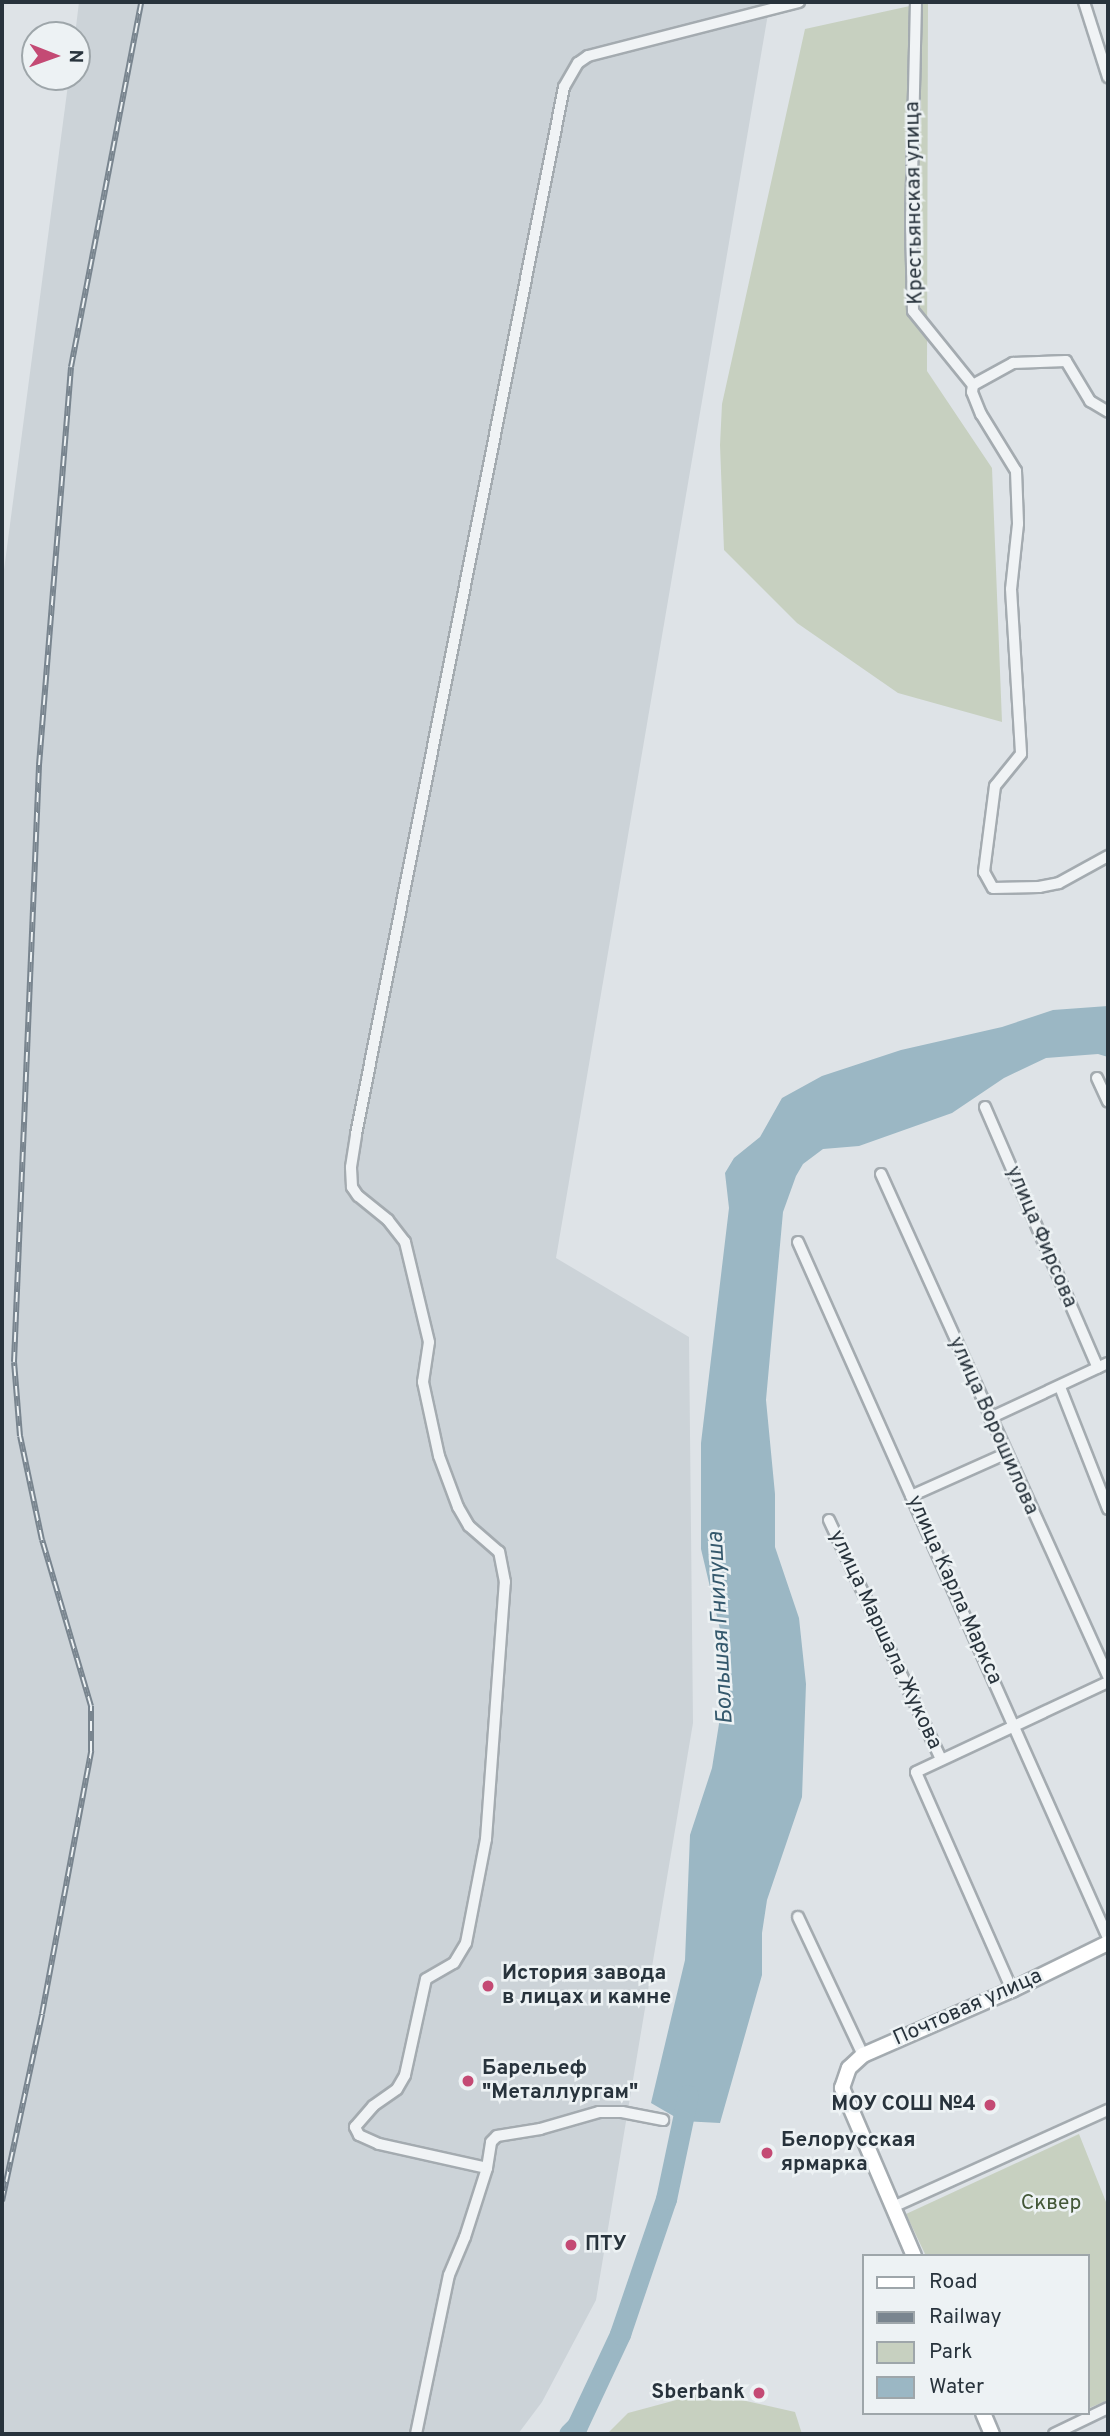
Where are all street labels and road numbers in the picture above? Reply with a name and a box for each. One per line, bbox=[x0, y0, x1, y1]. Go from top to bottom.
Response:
street label: Крестьянская улица bbox=[901, 101, 929, 305]
street label: улица Фирсова bbox=[1000, 1162, 1082, 1312]
street label: улица Ворошилова bbox=[942, 1333, 1044, 1519]
street label: улица Карла Маркса bbox=[901, 1492, 1007, 1688]
street label: улица Маршала Жукова bbox=[823, 1526, 947, 1754]
street label: Почтовая улица bbox=[890, 1964, 1046, 2052]

